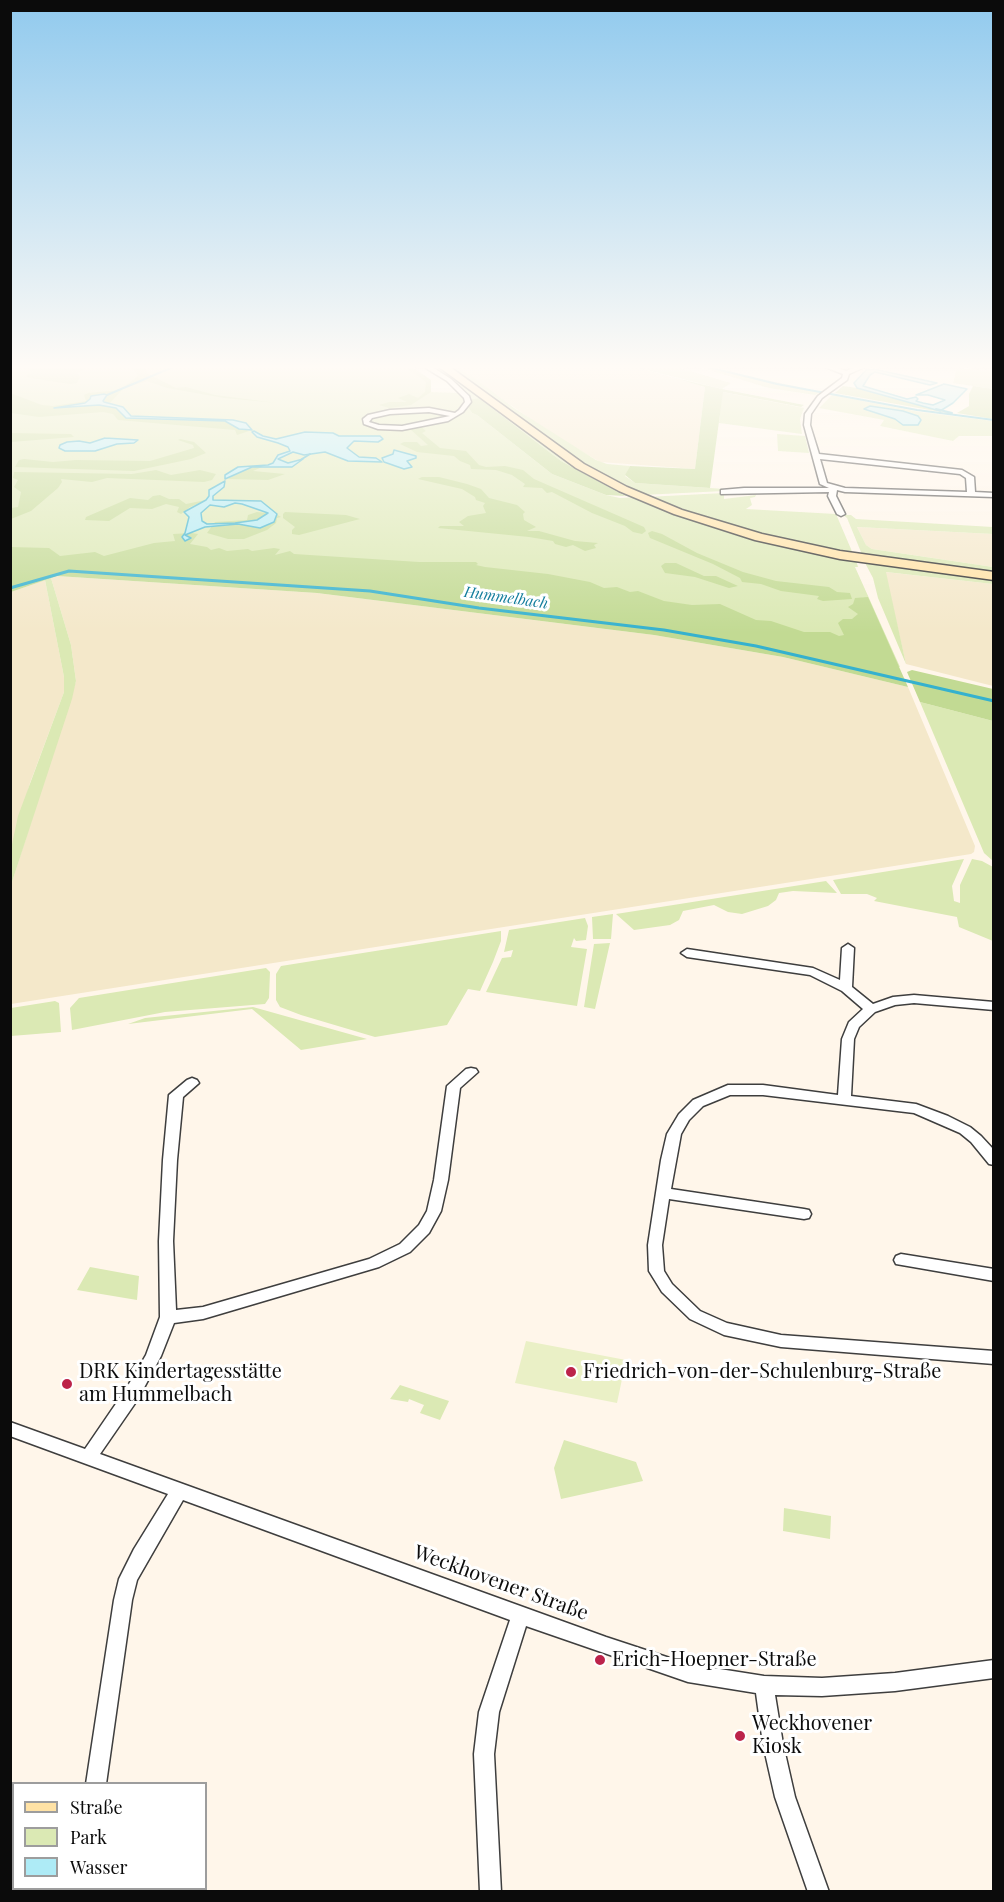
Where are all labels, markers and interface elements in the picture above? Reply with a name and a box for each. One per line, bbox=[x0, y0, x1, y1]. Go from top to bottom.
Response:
water label: Hummelbach bbox=[463, 583, 549, 613]
place label: DRK Kindertagesstätte am Hummelbach bbox=[79, 1360, 282, 1407]
place label: Friedrich-von-der-Schulenburg-Straße bbox=[583, 1360, 941, 1384]
marker: Friedrich-von-der-Schulenburg-Straße bbox=[564, 1365, 578, 1379]
marker: DRK Kindertagesstätte am Hummelbach bbox=[60, 1377, 74, 1391]
street label: Weckhovener Straße bbox=[411, 1540, 591, 1626]
place label: Erich-Hoepner-Straße bbox=[612, 1648, 817, 1672]
marker: Erich-Hoepner-Straße bbox=[593, 1653, 607, 1667]
place label: Weckhovener Kiosk bbox=[752, 1712, 872, 1759]
marker: Weckhovener Kiosk bbox=[733, 1729, 747, 1743]
legend bbox=[12, 1782, 207, 1890]
text: Straße bbox=[70, 1795, 123, 1819]
text: Park bbox=[70, 1825, 107, 1849]
text: Wasser bbox=[70, 1855, 128, 1879]

